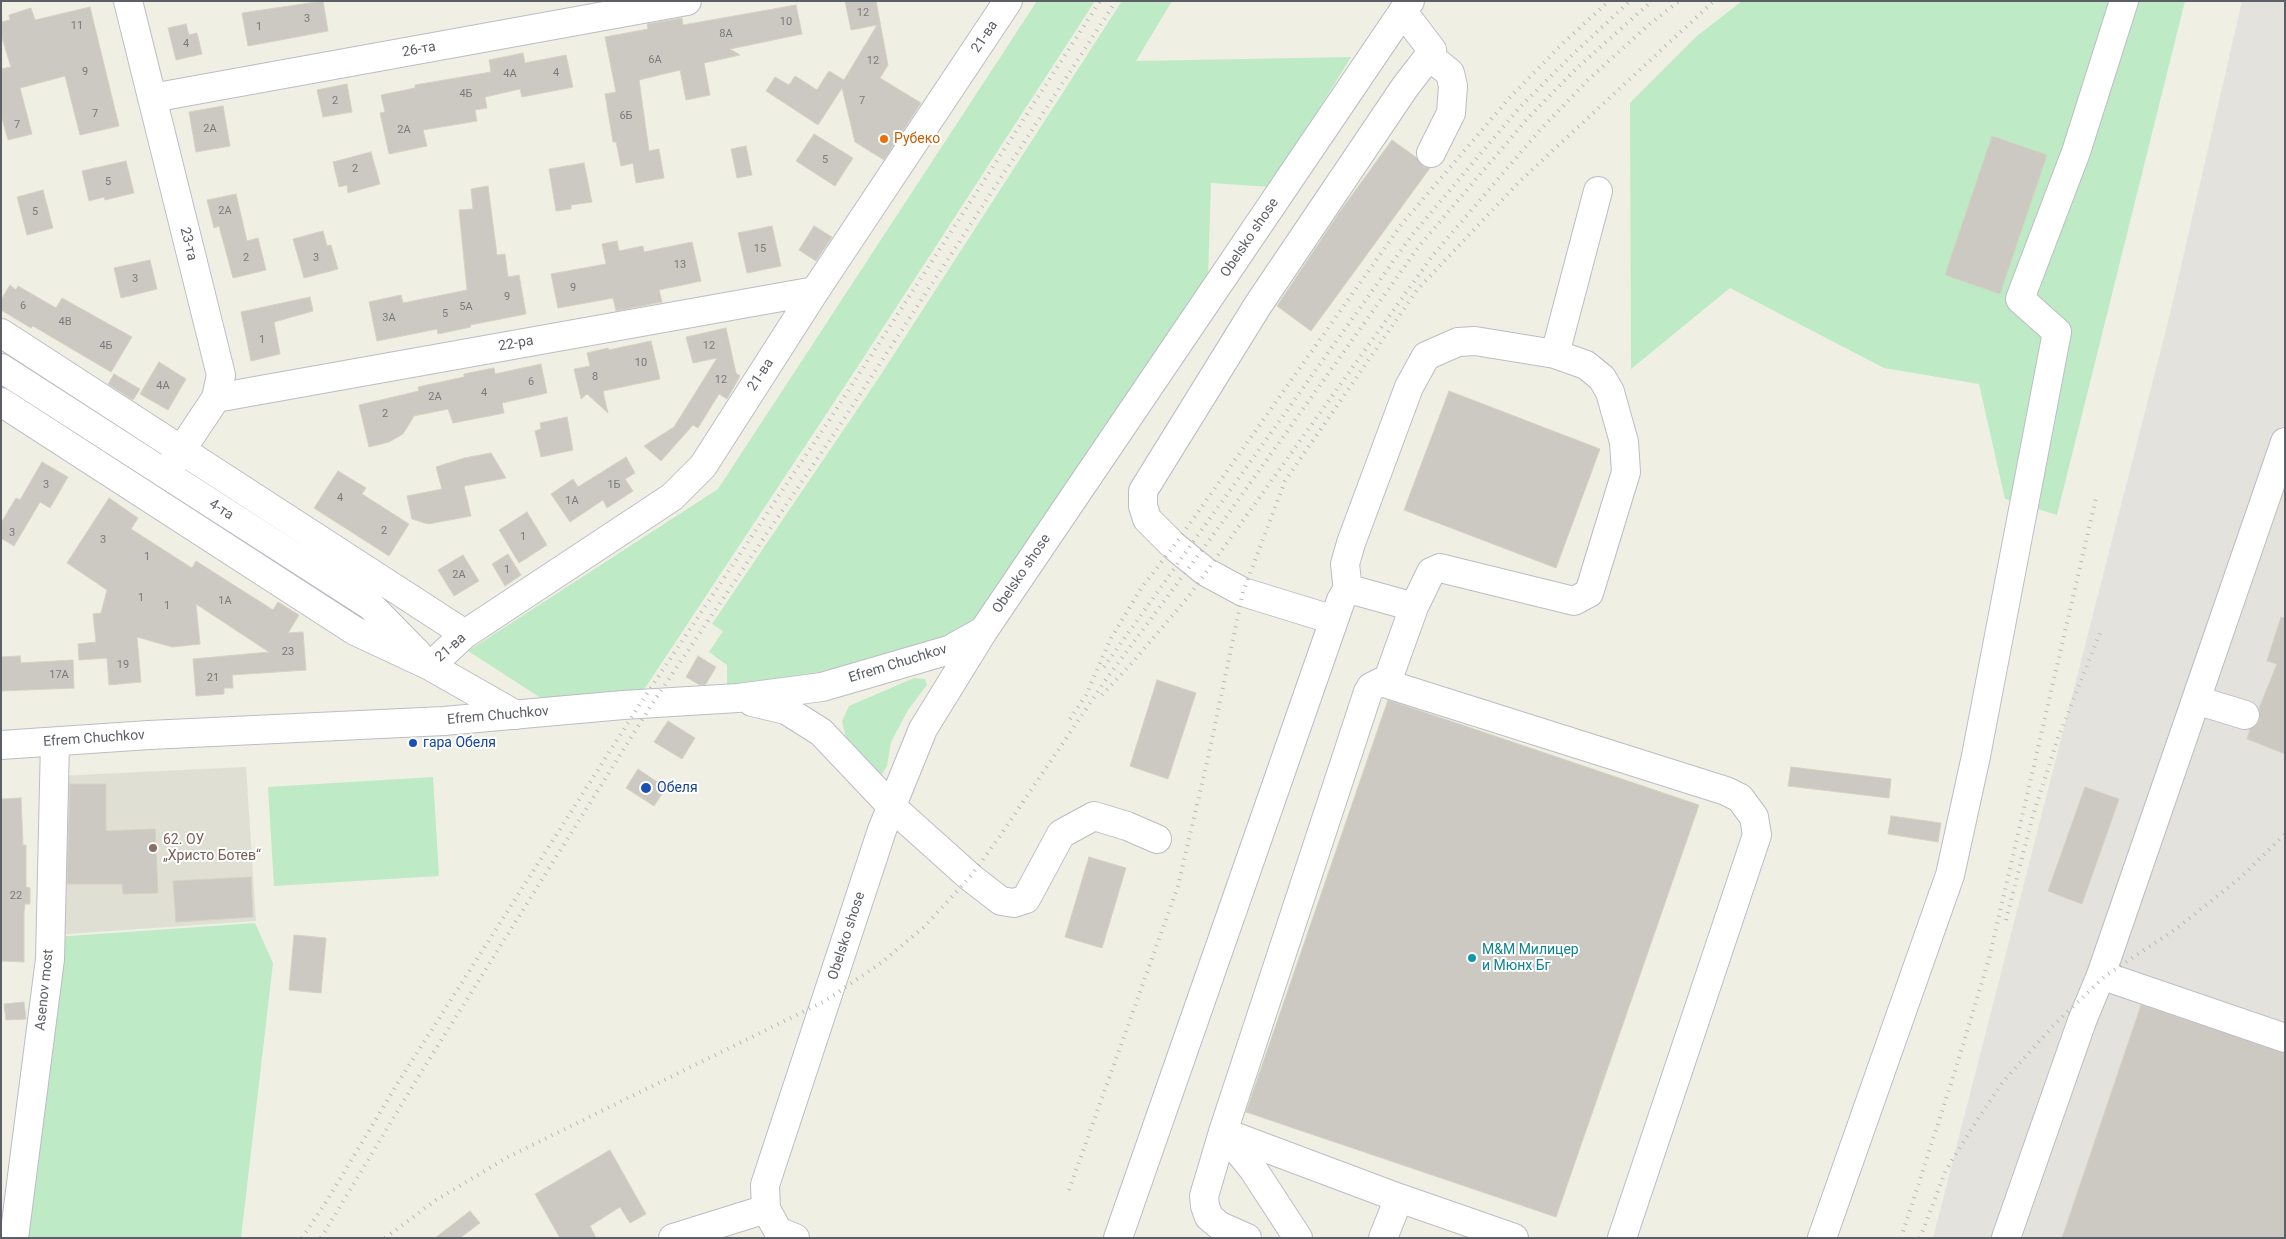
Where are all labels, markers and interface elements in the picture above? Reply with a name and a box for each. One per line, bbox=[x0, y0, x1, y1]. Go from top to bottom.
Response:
house number: 12 bbox=[857, 6, 869, 20]
house number: 3 bbox=[304, 12, 310, 26]
house number: 10 bbox=[780, 15, 792, 29]
street label: 21-ва bbox=[968, 18, 1002, 56]
house number: 11 bbox=[71, 19, 83, 33]
house number: 1 bbox=[256, 20, 262, 34]
house number: 8А bbox=[719, 27, 733, 41]
house number: 4 bbox=[183, 37, 189, 51]
street label: 26-та bbox=[401, 39, 437, 61]
house number: 6А bbox=[648, 53, 662, 67]
house number: 12 bbox=[867, 54, 879, 68]
house number: 9 bbox=[82, 65, 88, 79]
house number: 4 bbox=[553, 66, 559, 80]
house number: 4А bbox=[503, 67, 517, 81]
house number: 4Б bbox=[459, 87, 473, 101]
house number: 2 bbox=[332, 94, 338, 108]
house number: 7 bbox=[859, 94, 865, 108]
house number: 7 bbox=[92, 107, 98, 121]
house number: 6Б bbox=[619, 109, 633, 123]
house number: 7 bbox=[14, 118, 20, 132]
house number: 2А bbox=[203, 122, 217, 136]
house number: 2А bbox=[397, 123, 411, 137]
place label: Рубеко bbox=[894, 131, 940, 147]
marker: Рубеко bbox=[878, 133, 890, 145]
house number: 5 bbox=[822, 153, 828, 167]
house number: 2 bbox=[352, 162, 358, 176]
house number: 5 bbox=[105, 175, 111, 189]
street label: Obelsko shose bbox=[1217, 195, 1283, 281]
house number: 2А bbox=[218, 204, 232, 218]
house number: 5 bbox=[32, 205, 38, 219]
street label: 23-та bbox=[176, 226, 200, 262]
house number: 15 bbox=[754, 242, 766, 256]
house number: 2 bbox=[243, 251, 249, 265]
house number: 3 bbox=[313, 251, 319, 265]
house number: 13 bbox=[674, 258, 686, 272]
house number: 3 bbox=[132, 272, 138, 286]
house number: 9 bbox=[570, 281, 576, 295]
house number: 9 bbox=[504, 290, 510, 304]
house number: 6 bbox=[20, 299, 26, 313]
house number: 5А bbox=[459, 300, 473, 314]
house number: 5 bbox=[442, 307, 448, 321]
house number: 3А bbox=[382, 311, 396, 325]
house number: 4В bbox=[58, 315, 72, 329]
house number: 1 bbox=[259, 333, 265, 347]
street label: 22-ра bbox=[497, 333, 535, 355]
house number: 4Б bbox=[99, 339, 113, 353]
house number: 12 bbox=[703, 339, 715, 353]
house number: 10 bbox=[635, 356, 647, 370]
street label: 21-ва bbox=[744, 356, 778, 394]
house number: 8 bbox=[592, 370, 598, 384]
house number: 12 bbox=[715, 373, 727, 387]
house number: 6 bbox=[528, 375, 534, 389]
house number: 4А bbox=[156, 379, 170, 393]
house number: 4 bbox=[481, 386, 487, 400]
house number: 2А bbox=[428, 390, 442, 404]
house number: 2 bbox=[382, 407, 388, 421]
house number: 3 bbox=[43, 478, 49, 492]
house number: 1Б bbox=[607, 478, 621, 492]
house number: 4 bbox=[337, 491, 343, 505]
house number: 1А bbox=[565, 494, 579, 508]
street label: 4-та bbox=[206, 496, 236, 524]
house number: 2 bbox=[381, 524, 387, 538]
house number: 3 bbox=[9, 526, 15, 540]
house number: 1 bbox=[520, 530, 526, 544]
street label: Obelsko shose bbox=[989, 531, 1055, 617]
house number: 3 bbox=[100, 533, 106, 547]
house number: 1 bbox=[144, 550, 150, 564]
house number: 1 bbox=[504, 563, 510, 577]
house number: 2А bbox=[452, 568, 466, 582]
house number: 1 bbox=[138, 591, 144, 605]
house number: 1А bbox=[218, 594, 232, 608]
house number: 1 bbox=[164, 599, 170, 613]
street label: 21-ва bbox=[432, 630, 470, 666]
street label: Efrem Chuchkov bbox=[847, 641, 949, 687]
house number: 23 bbox=[282, 645, 294, 659]
house number: 19 bbox=[117, 658, 129, 672]
house number: 17А bbox=[49, 668, 69, 682]
house number: 21 bbox=[207, 671, 219, 685]
street label: Efrem Chuchkov bbox=[447, 703, 549, 729]
street label: Efrem Chuchkov bbox=[43, 727, 145, 751]
place label: гара Обеля bbox=[423, 735, 496, 751]
marker: гара Обеля bbox=[407, 737, 419, 749]
place label: Обеля bbox=[657, 780, 698, 796]
marker: Обеля bbox=[639, 781, 653, 795]
place label: 62. ОУ „Христо Ботев“ bbox=[163, 832, 261, 864]
marker: 62. ОУ „Христо Ботев“ bbox=[147, 842, 159, 854]
house number: 22 bbox=[10, 889, 22, 903]
street label: Obelsko shose bbox=[825, 890, 869, 982]
place label: М&M Mилицер и Мюнх Бг bbox=[1482, 942, 1579, 974]
street label: Asenov most bbox=[32, 948, 58, 1032]
marker: М&M Mилицер и Мюнх Бг bbox=[1466, 952, 1478, 964]

